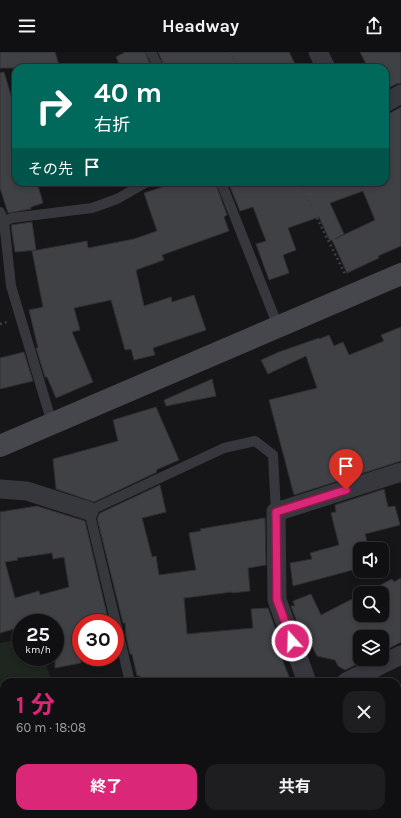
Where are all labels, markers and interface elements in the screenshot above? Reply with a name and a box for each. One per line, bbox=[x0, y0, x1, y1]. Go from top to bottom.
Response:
icon: menu bbox=[16, 15, 38, 37]
text: Headway bbox=[162, 15, 239, 37]
icon: share bbox=[363, 15, 385, 37]
text: 40 m bbox=[94, 76, 162, 109]
icon: right bbox=[28, 80, 80, 132]
text: 右折 bbox=[94, 114, 130, 136]
icon: arrive bbox=[81, 156, 103, 178]
text: その先 bbox=[28, 160, 73, 178]
pin bbox=[329, 449, 363, 490]
icon: arrive bbox=[335, 455, 357, 477]
map controls bbox=[353, 542, 389, 666]
button: sound bbox=[353, 542, 389, 578]
button: search bbox=[353, 586, 389, 622]
speed limit sign: 30 bbox=[72, 614, 124, 666]
position arrow bbox=[271, 620, 313, 662]
text: 25 bbox=[26, 623, 50, 646]
button: layers bbox=[353, 630, 389, 666]
text: km/h bbox=[25, 644, 51, 656]
text: 1 分 bbox=[16, 691, 55, 719]
button: close bbox=[343, 691, 385, 733]
text: 60 m · 18:08 bbox=[16, 720, 86, 735]
button: 終了 bbox=[16, 764, 197, 810]
button: 共有 bbox=[205, 764, 385, 810]

